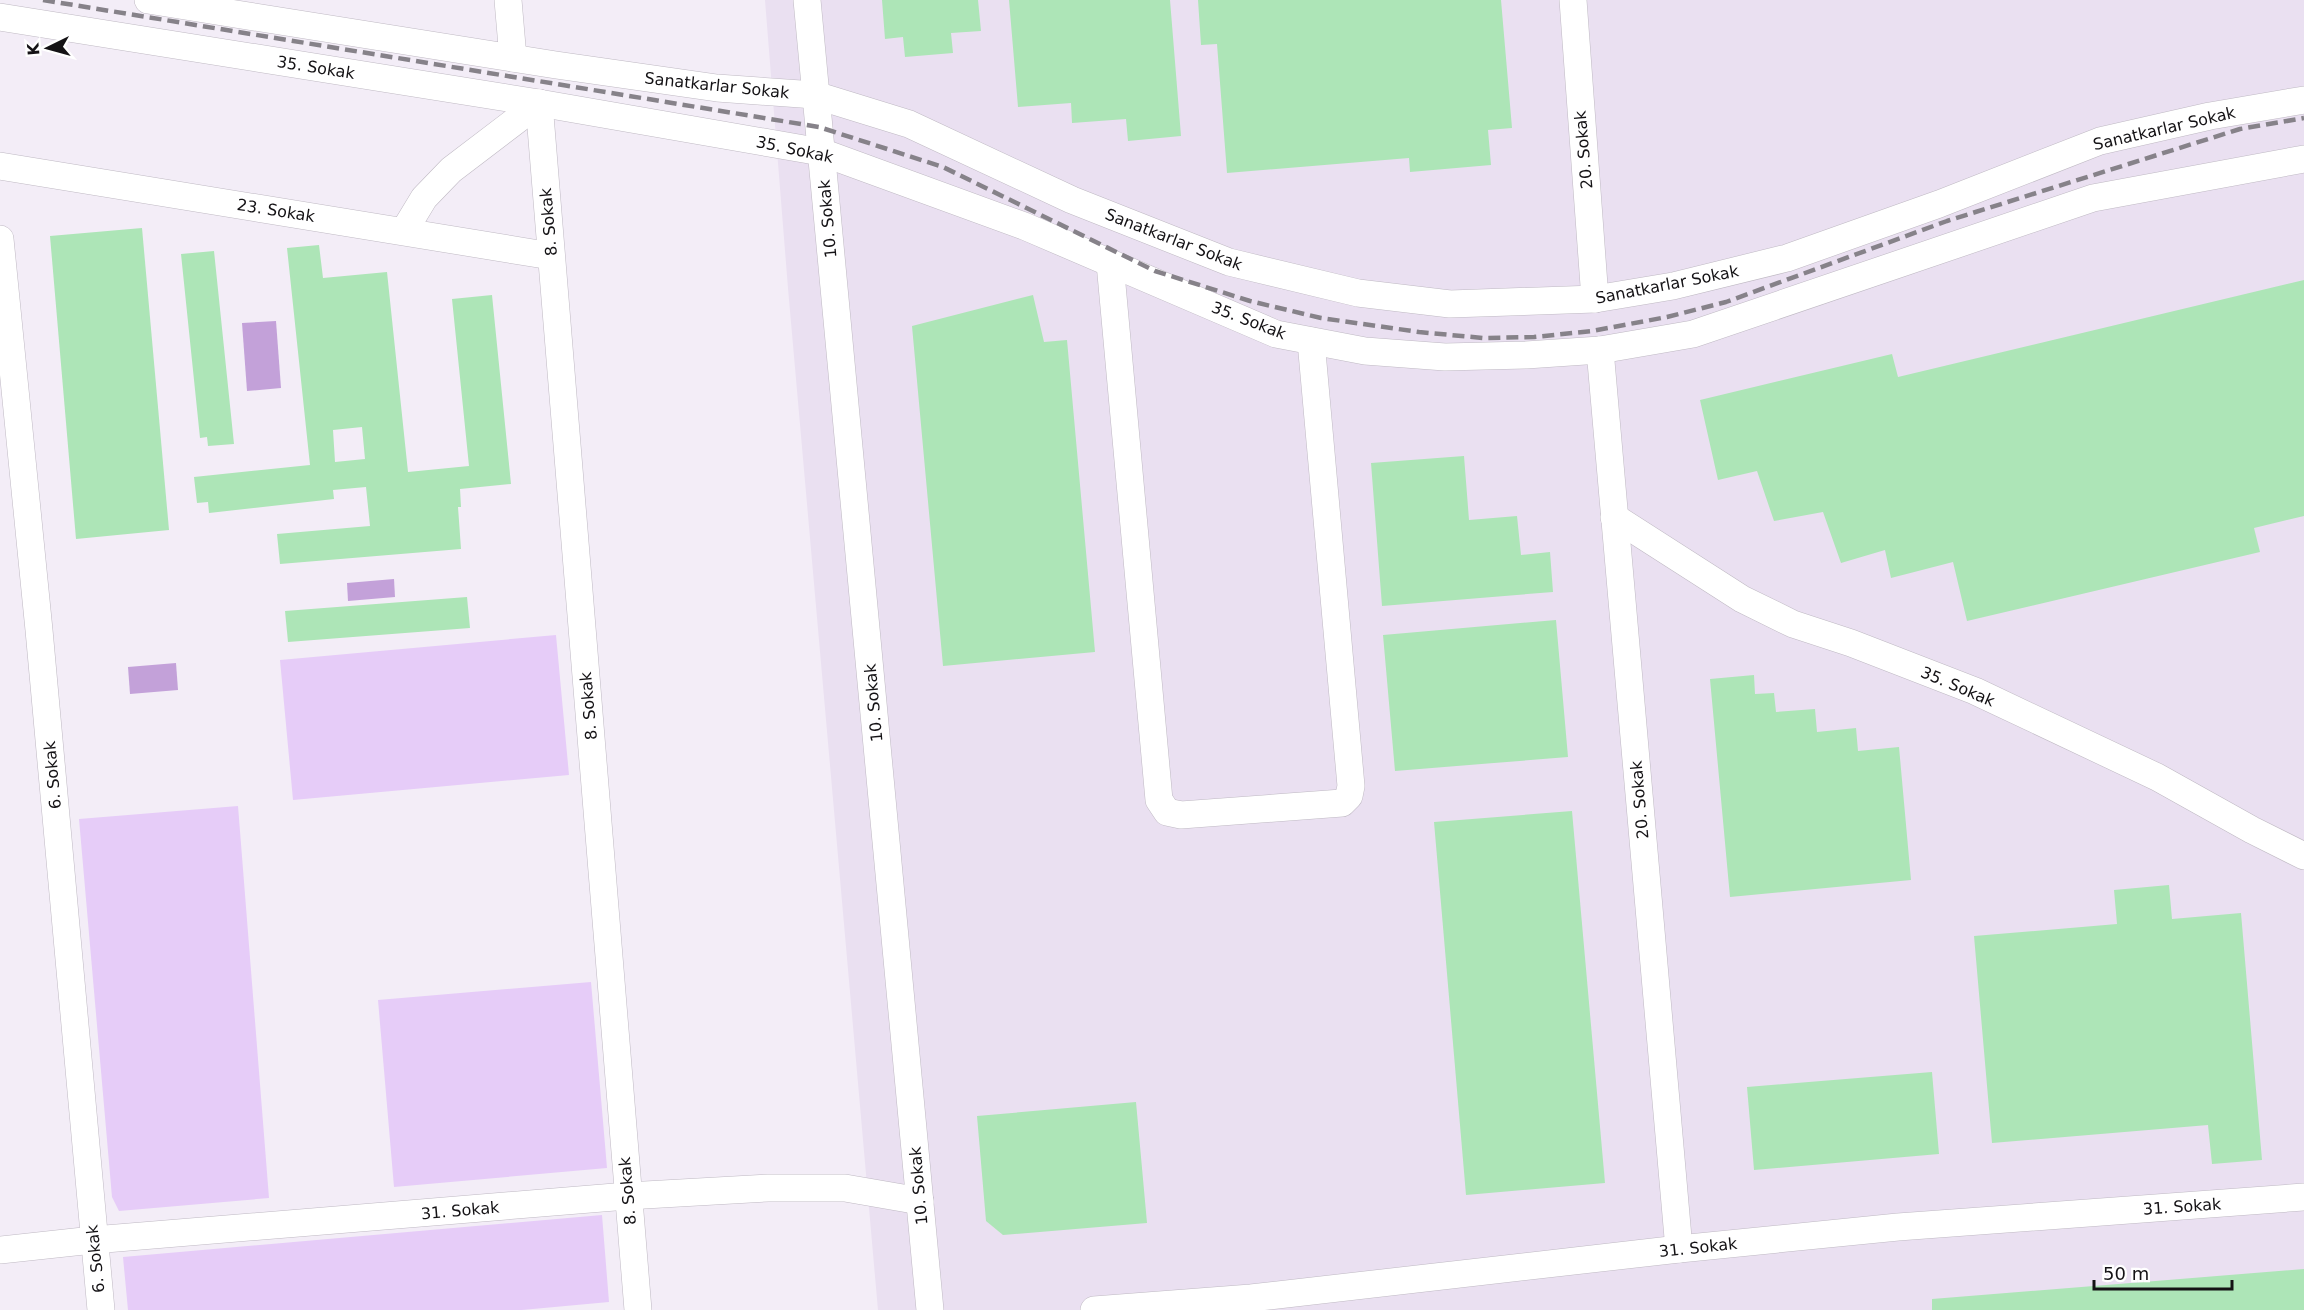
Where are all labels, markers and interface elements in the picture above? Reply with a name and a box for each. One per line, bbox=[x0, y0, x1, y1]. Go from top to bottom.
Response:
north arrow bbox=[18, 18, 78, 78]
text: K bbox=[23, 42, 44, 56]
street label: 35. Sokak bbox=[276, 52, 357, 83]
street label: Sanatkarlar Sokak bbox=[644, 68, 791, 103]
street label: Sanatkarlar Sokak bbox=[2091, 103, 2238, 154]
street label: 20. Sokak bbox=[1571, 109, 1596, 190]
street label: 35. Sokak bbox=[755, 132, 836, 167]
street label: 10. Sokak bbox=[815, 178, 840, 259]
street label: 8. Sokak bbox=[536, 186, 561, 257]
street label: 23. Sokak bbox=[236, 195, 317, 226]
street label: Sanatkarlar Sokak bbox=[1103, 205, 1246, 275]
street label: Sanatkarlar Sokak bbox=[1594, 261, 1741, 308]
street label: 35. Sokak bbox=[1209, 298, 1290, 344]
street label: 10. Sokak bbox=[861, 662, 886, 743]
street label: 35. Sokak bbox=[1918, 662, 1998, 711]
street label: 8. Sokak bbox=[576, 670, 601, 741]
street label: 6. Sokak bbox=[40, 739, 65, 810]
street label: 20. Sokak bbox=[1627, 759, 1652, 840]
street label: 10. Sokak bbox=[906, 1145, 931, 1226]
street label: 8. Sokak bbox=[615, 1155, 640, 1226]
street label: 31. Sokak bbox=[2142, 1194, 2223, 1219]
street label: 31. Sokak bbox=[420, 1198, 501, 1223]
street label: 6. Sokak bbox=[82, 1223, 109, 1294]
street label: 31. Sokak bbox=[1658, 1234, 1739, 1261]
scale bar bbox=[2094, 1253, 2232, 1291]
text: 50 m bbox=[2103, 1263, 2149, 1284]

